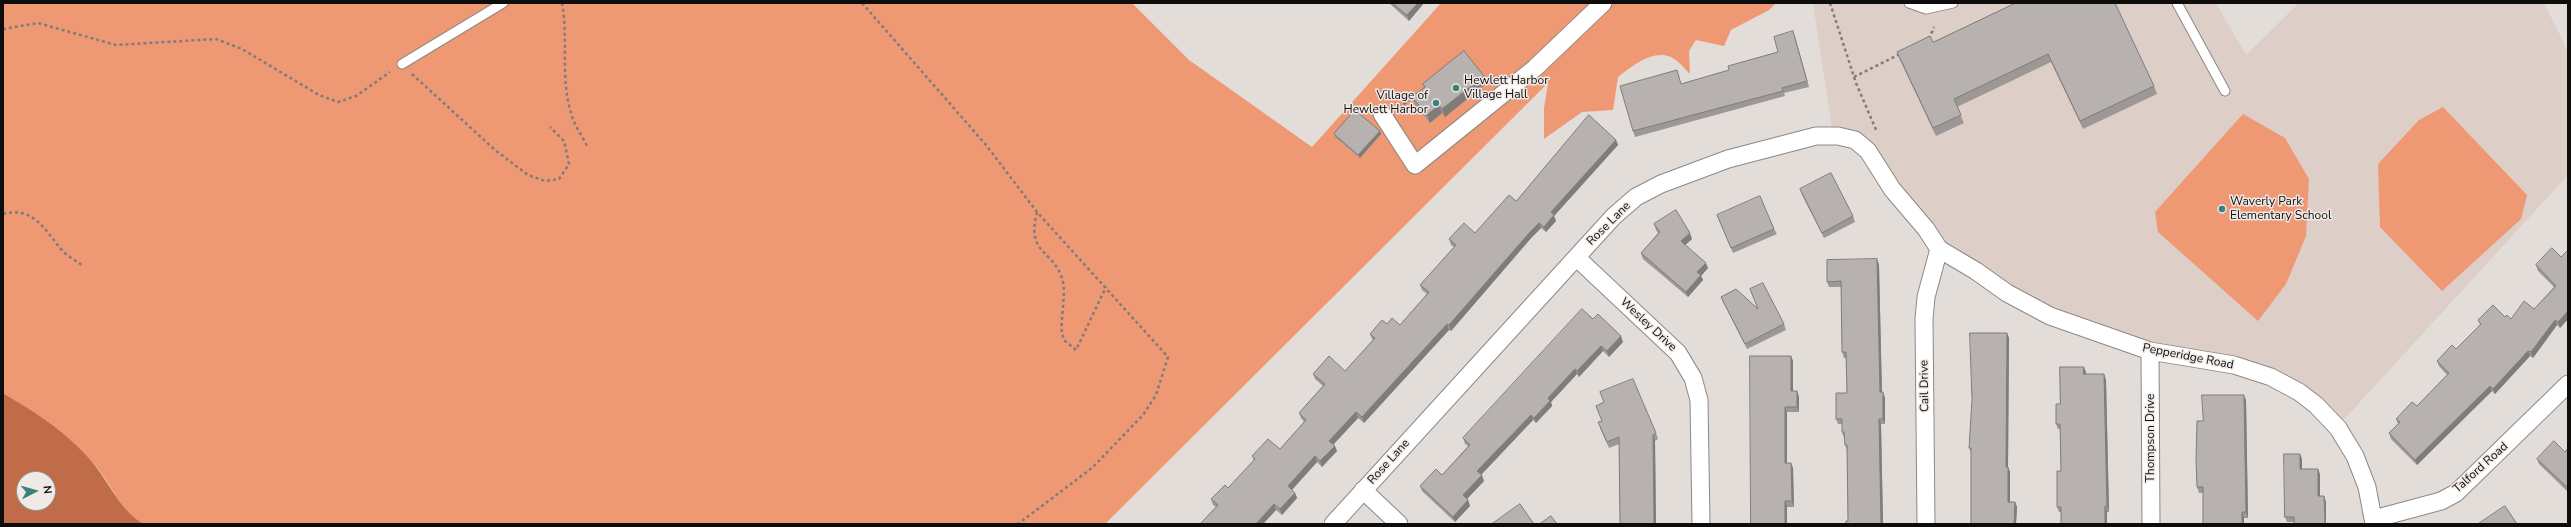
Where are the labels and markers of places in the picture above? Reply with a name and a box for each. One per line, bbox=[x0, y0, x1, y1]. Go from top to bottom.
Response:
place label: Hewlett Harbor Village Hall bbox=[1464, 74, 1548, 102]
marker: Hewlett Harbor Village Hall bbox=[1451, 83, 1461, 93]
place label: Village of Hewlett Harbor bbox=[1344, 89, 1428, 117]
marker: Village of Hewlett Harbor bbox=[1431, 98, 1441, 108]
place label: Waverly Park Elementary School bbox=[2230, 195, 2331, 223]
marker: Waverly Park Elementary School bbox=[2217, 204, 2227, 214]

